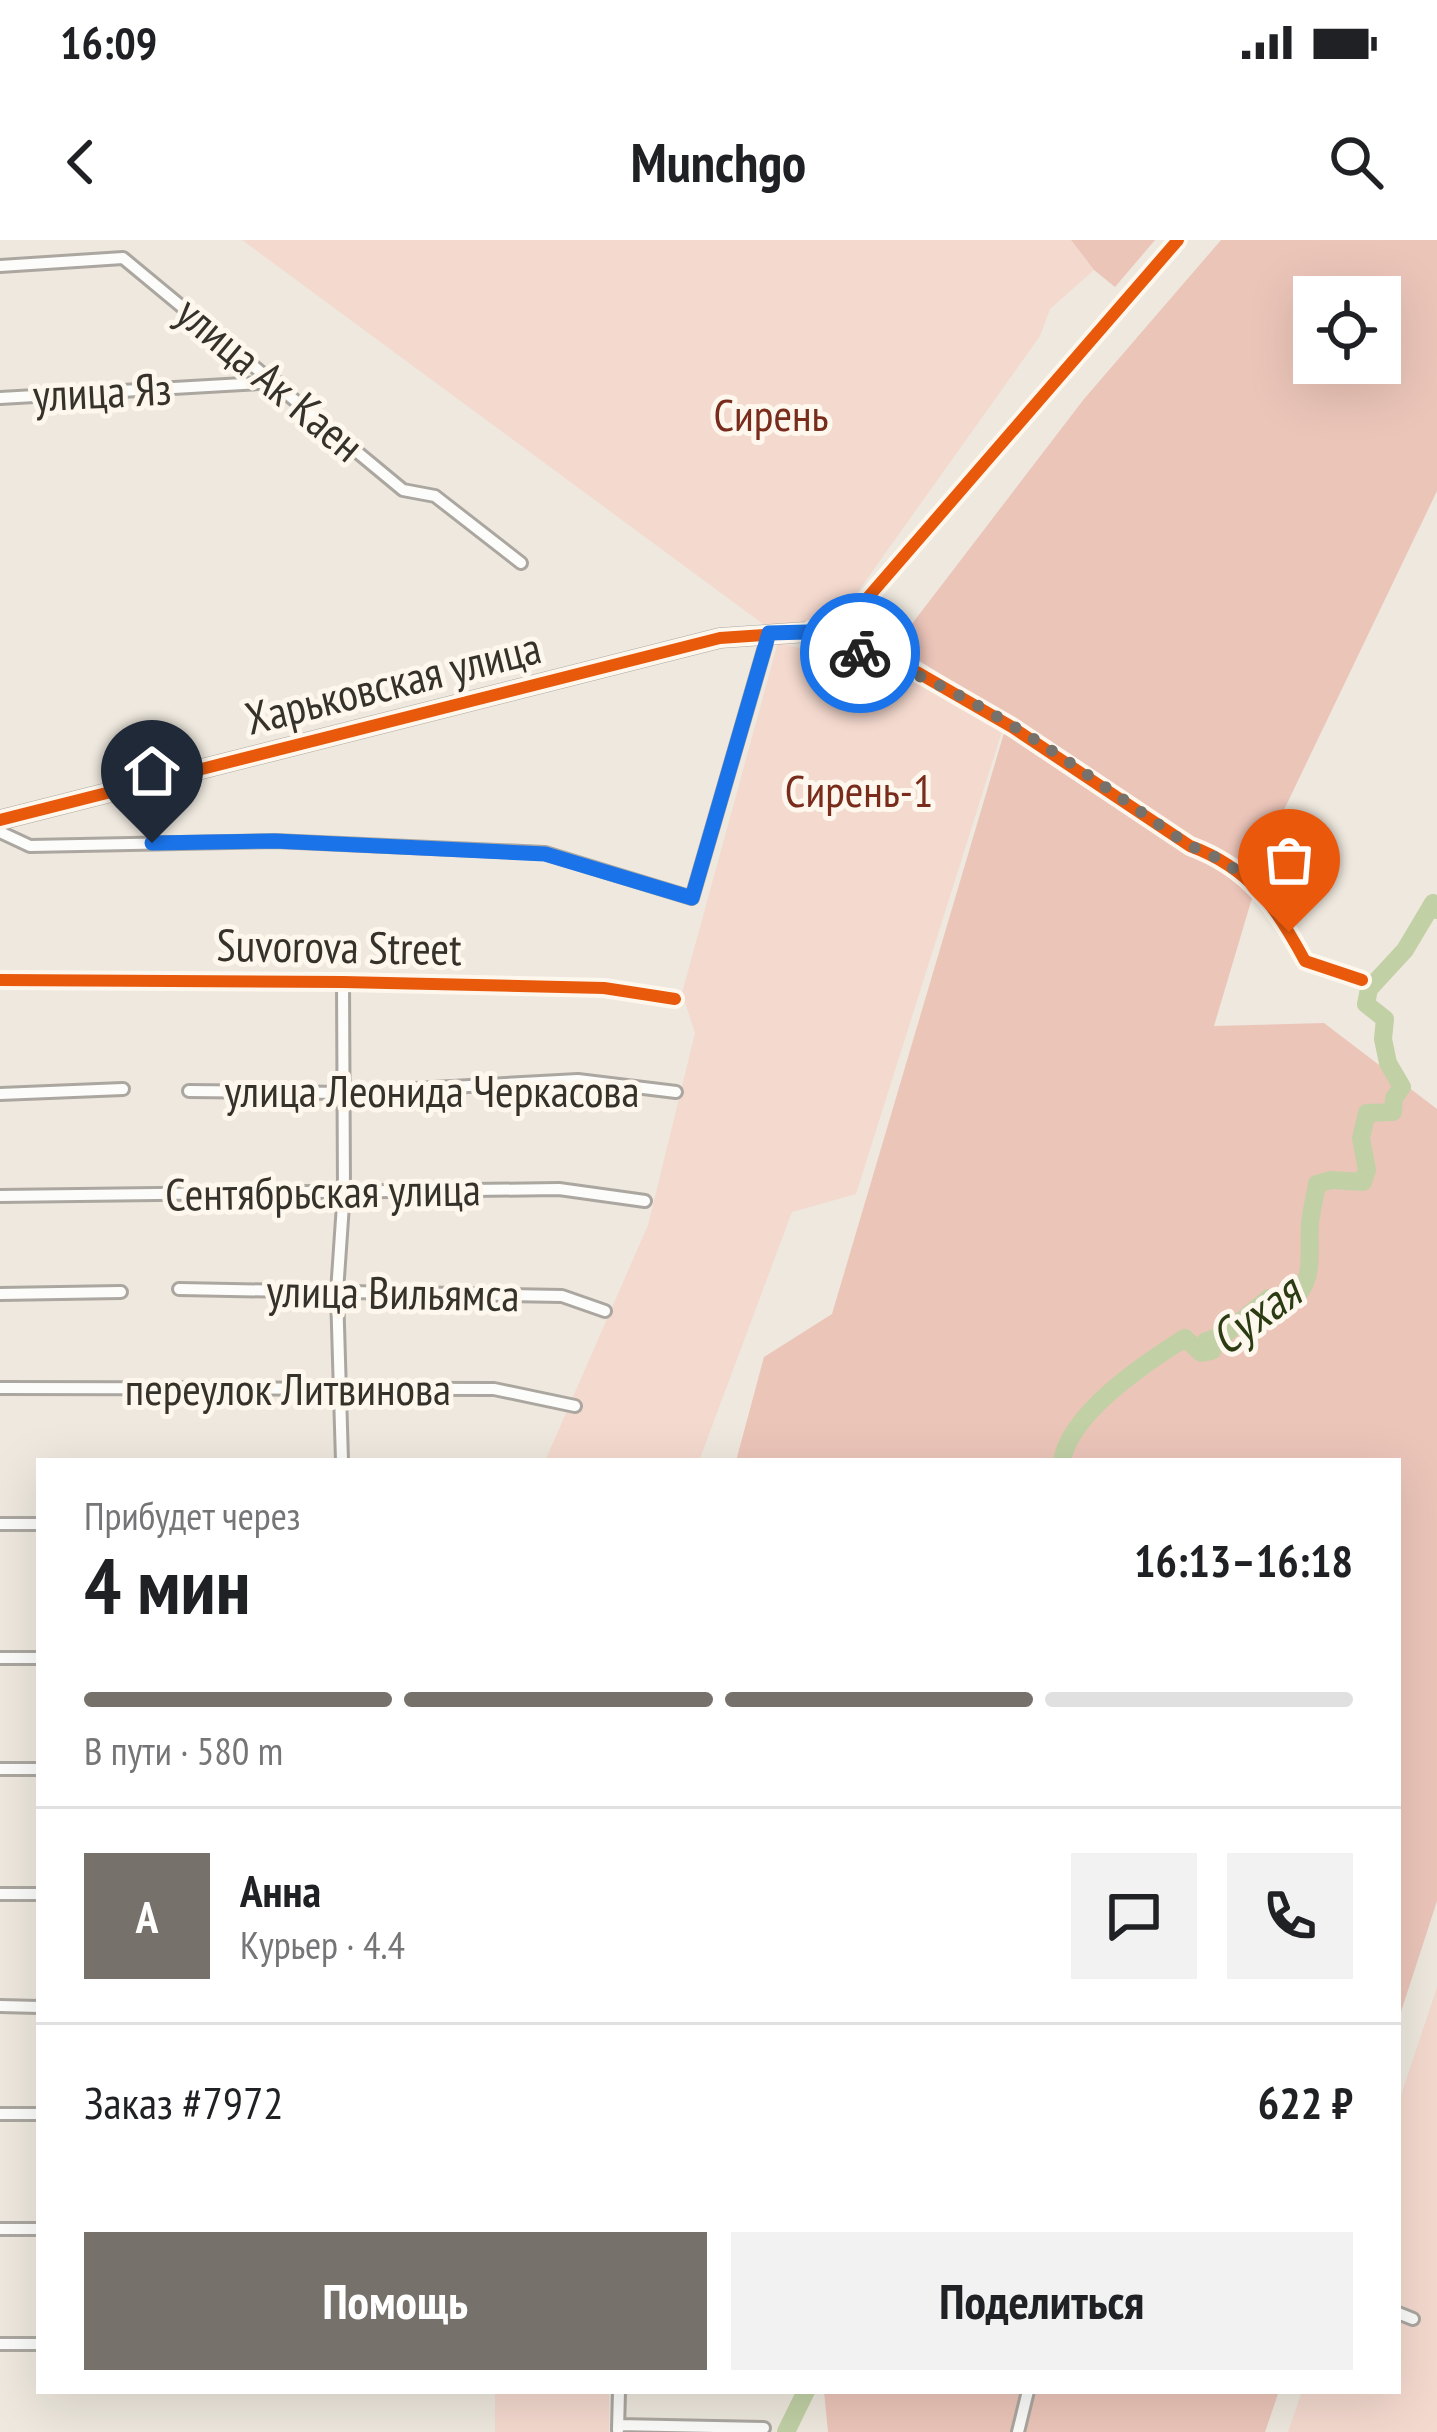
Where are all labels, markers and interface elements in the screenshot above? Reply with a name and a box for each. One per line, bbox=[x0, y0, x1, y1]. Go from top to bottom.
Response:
text: 16:09 bbox=[60, 13, 157, 71]
text: Munchgo bbox=[631, 127, 806, 197]
icon: back bbox=[48, 129, 114, 195]
icon: search bbox=[1323, 129, 1389, 195]
map controls bbox=[1293, 276, 1401, 384]
button: locate bbox=[1293, 276, 1401, 384]
street label: улица Ак Каен bbox=[165, 283, 376, 473]
street label: улица Яз bbox=[31, 358, 173, 424]
park label: Сирень bbox=[713, 385, 829, 443]
courier bbox=[800, 593, 920, 713]
street label: Харьковская улица bbox=[239, 617, 546, 747]
icon: bike bbox=[827, 620, 893, 686]
pin bbox=[101, 720, 203, 843]
icon: home bbox=[119, 738, 185, 804]
park label: Сирень-1 bbox=[785, 761, 933, 819]
pin bbox=[1238, 809, 1340, 932]
icon: bag bbox=[1256, 827, 1322, 893]
street label: Suvorova Street bbox=[216, 915, 463, 977]
street label: улица Леонида Черкасова bbox=[225, 1061, 640, 1119]
street label: Сентябрьская улица bbox=[165, 1159, 481, 1223]
water label: Сухая bbox=[1197, 1259, 1315, 1368]
street label: улица Вильямса bbox=[266, 1261, 520, 1323]
street label: переулок Литвинова bbox=[125, 1359, 451, 1417]
text: Прибудет через bbox=[84, 1490, 301, 1541]
text: 16:13–16:18 bbox=[1134, 1531, 1353, 1589]
text: 4 мин bbox=[84, 1535, 250, 1636]
text: В пути · 580 m bbox=[84, 1725, 283, 1776]
button: chat bbox=[1071, 1853, 1197, 1979]
button: phone bbox=[1227, 1853, 1353, 1979]
text: Анна bbox=[240, 1861, 321, 1919]
text: А bbox=[136, 1887, 158, 1945]
text: Курьер · 4.4 bbox=[240, 1919, 405, 1970]
text: Заказ #7972 bbox=[84, 2073, 284, 2131]
text: 622 ₽ bbox=[1258, 2073, 1353, 2131]
button: Помощь bbox=[84, 2232, 707, 2370]
button: Поделиться bbox=[731, 2232, 1353, 2370]

